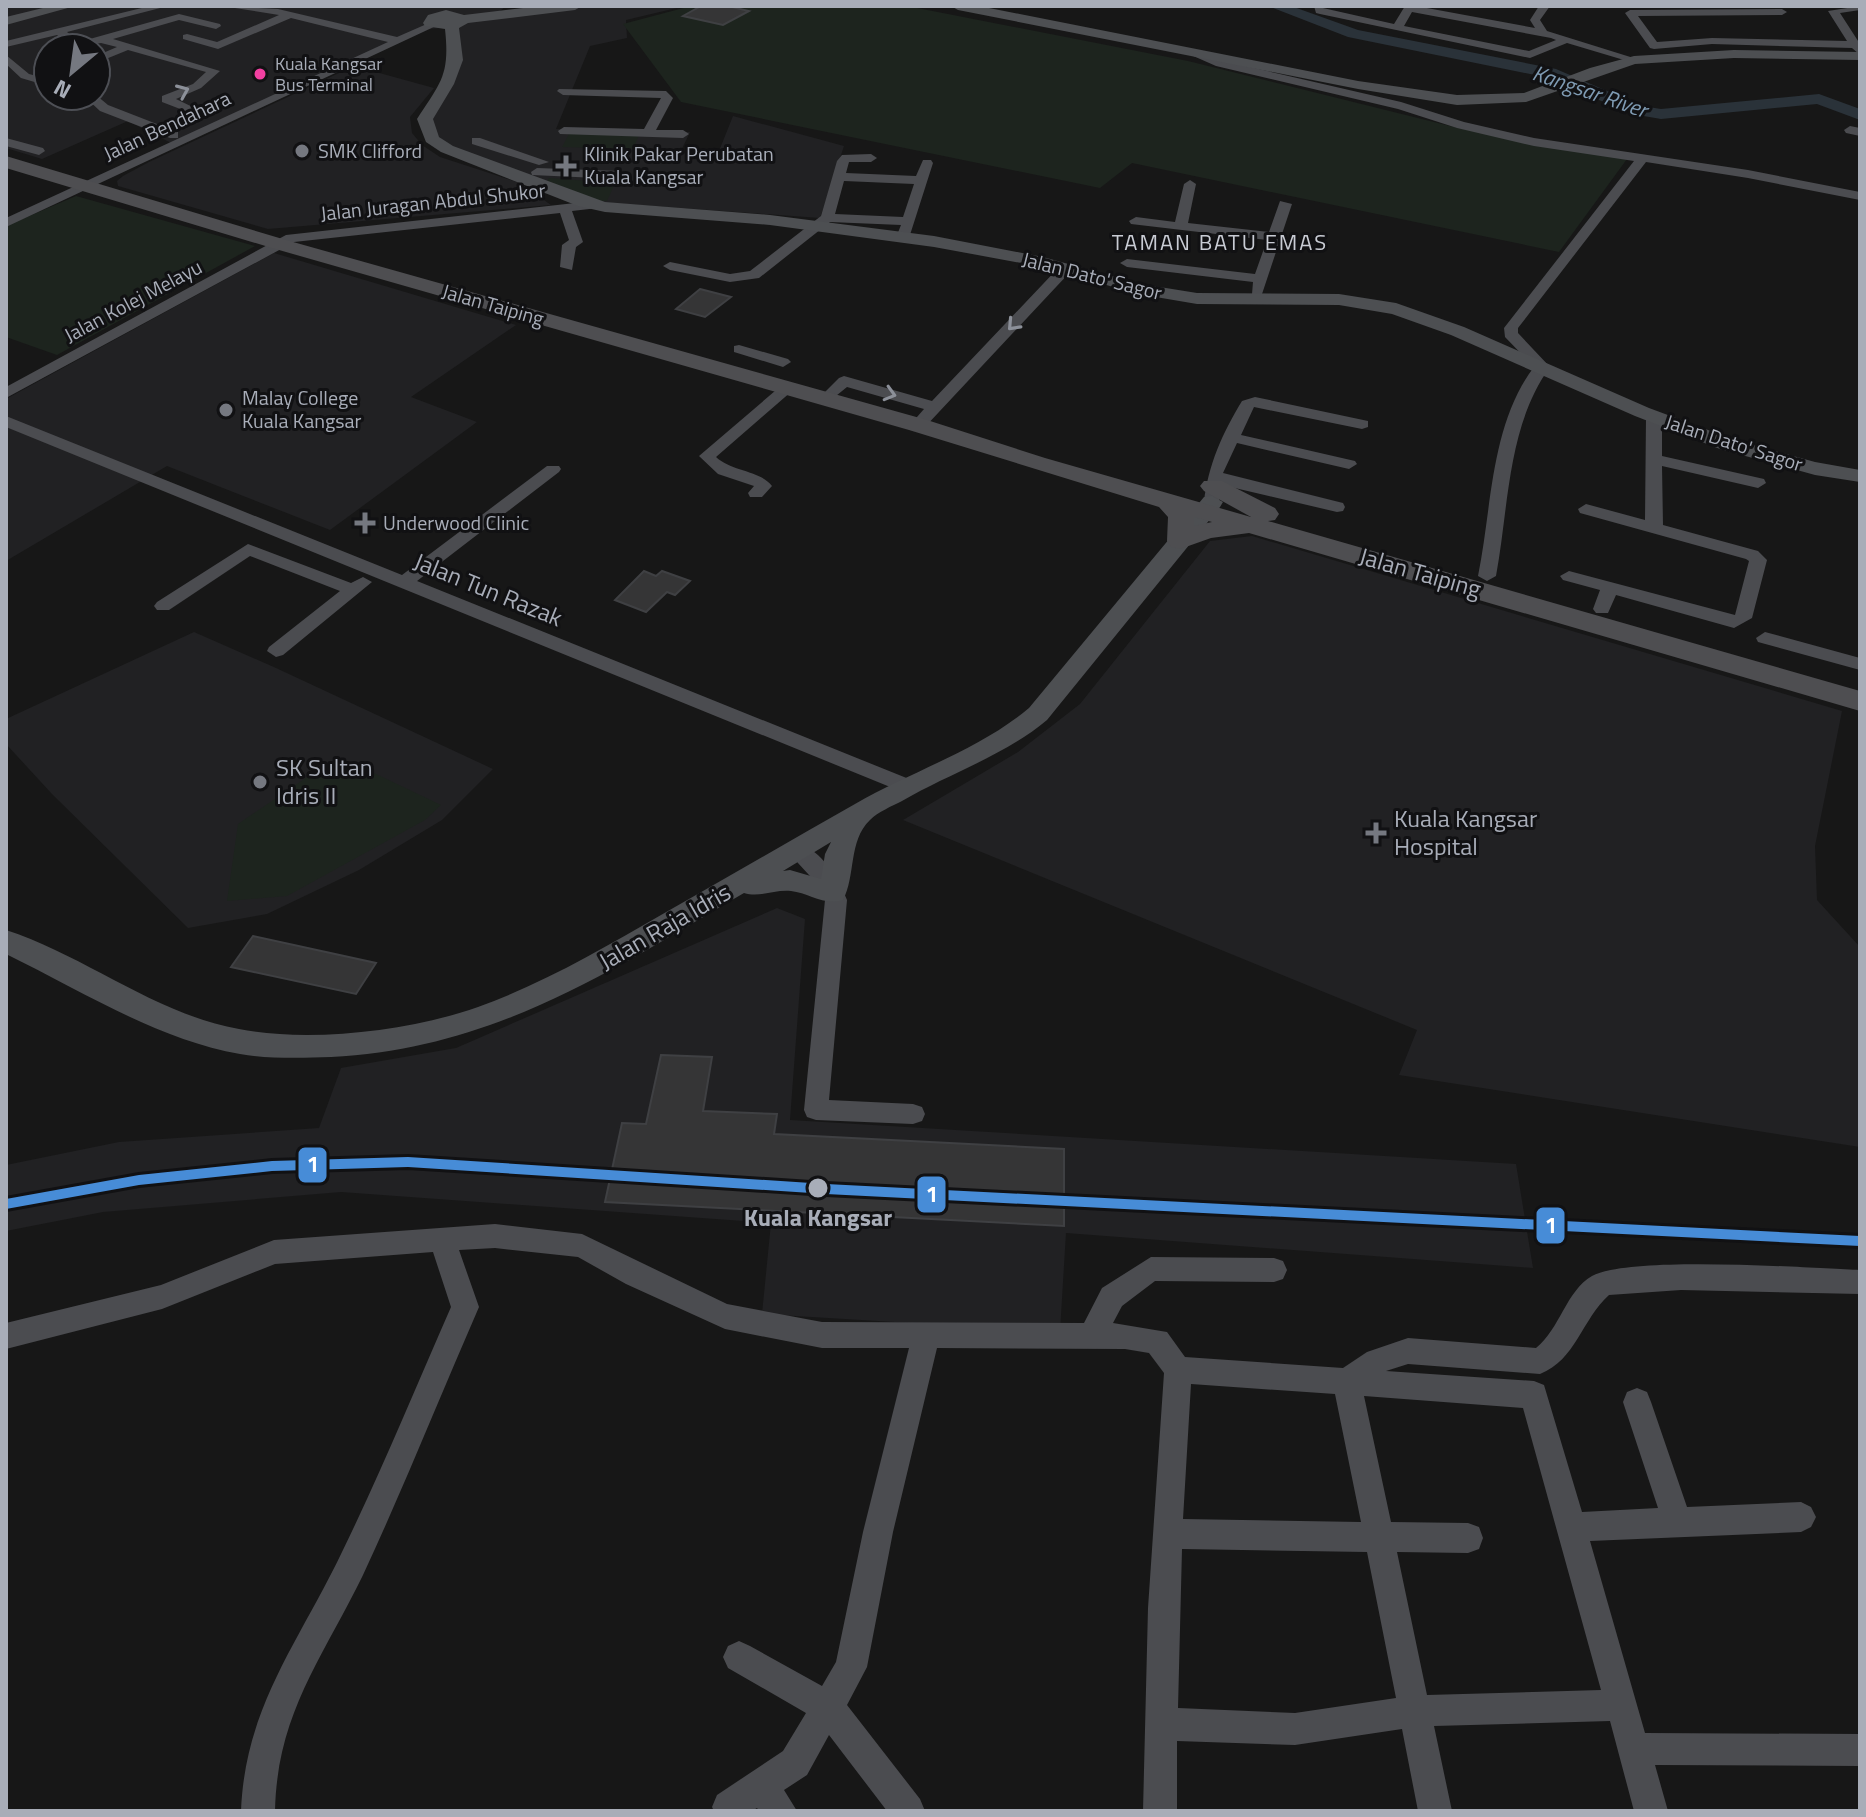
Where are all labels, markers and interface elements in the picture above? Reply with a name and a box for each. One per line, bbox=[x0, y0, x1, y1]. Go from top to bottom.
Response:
north arrow bbox=[32, 32, 112, 112]
place label: Kuala Kangsar Bus Terminal bbox=[275, 50, 383, 98]
water label: Kangsar River bbox=[1528, 56, 1655, 127]
marker: Kuala Kangsar Bus Terminal bbox=[252, 66, 268, 82]
text: N bbox=[47, 71, 77, 108]
street label: Jalan Bendahara bbox=[98, 83, 235, 169]
one-way arrow bbox=[175, 85, 190, 101]
place label: SMK Clifford bbox=[318, 135, 422, 166]
place label: Klinik Pakar Perubatan Kuala Kangsar bbox=[584, 138, 774, 192]
marker: SMK Clifford bbox=[293, 142, 311, 160]
marker: Klinik Pakar Perubatan Kuala Kangsar bbox=[555, 155, 577, 177]
street label: Jalan Juragan Abdul Shukor bbox=[319, 174, 547, 229]
district label: TAMAN BATU EMAS bbox=[1112, 225, 1328, 259]
street label: Jalan Dato' Sagor bbox=[1019, 243, 1165, 308]
street label: Jalan Kolej Melayu bbox=[58, 251, 207, 350]
street label: Jalan Taiping bbox=[439, 275, 548, 334]
one-way arrow bbox=[1008, 316, 1022, 331]
place label: Malay College Kuala Kangsar bbox=[242, 382, 362, 436]
one-way arrow bbox=[882, 385, 896, 401]
marker: Malay College Kuala Kangsar bbox=[217, 401, 235, 419]
street label: Jalan Dato' Sagor bbox=[1661, 406, 1807, 479]
place label: Underwood Clinic bbox=[383, 507, 529, 538]
marker: Underwood Clinic bbox=[354, 512, 376, 534]
street label: Jalan Taiping bbox=[1355, 537, 1486, 607]
street label: Jalan Tun Razak bbox=[409, 543, 569, 635]
place label: SK Sultan Idris II bbox=[276, 749, 373, 813]
marker: SK Sultan Idris II bbox=[251, 773, 269, 791]
place label: Kuala Kangsar Hospital bbox=[1394, 800, 1537, 864]
marker: Kuala Kangsar Hospital bbox=[1365, 822, 1387, 844]
street label: Jalan Raja Idris bbox=[592, 874, 737, 979]
line badge: 1 bbox=[297, 1146, 328, 1184]
text: 1 bbox=[307, 1147, 319, 1181]
line badge: 1 bbox=[916, 1175, 947, 1214]
marker: Kuala Kangsar bbox=[806, 1176, 830, 1200]
text: 1 bbox=[926, 1177, 938, 1211]
place label: Kuala Kangsar bbox=[744, 1199, 892, 1235]
line badge: 1 bbox=[1535, 1206, 1566, 1245]
text: 1 bbox=[1545, 1208, 1557, 1242]

